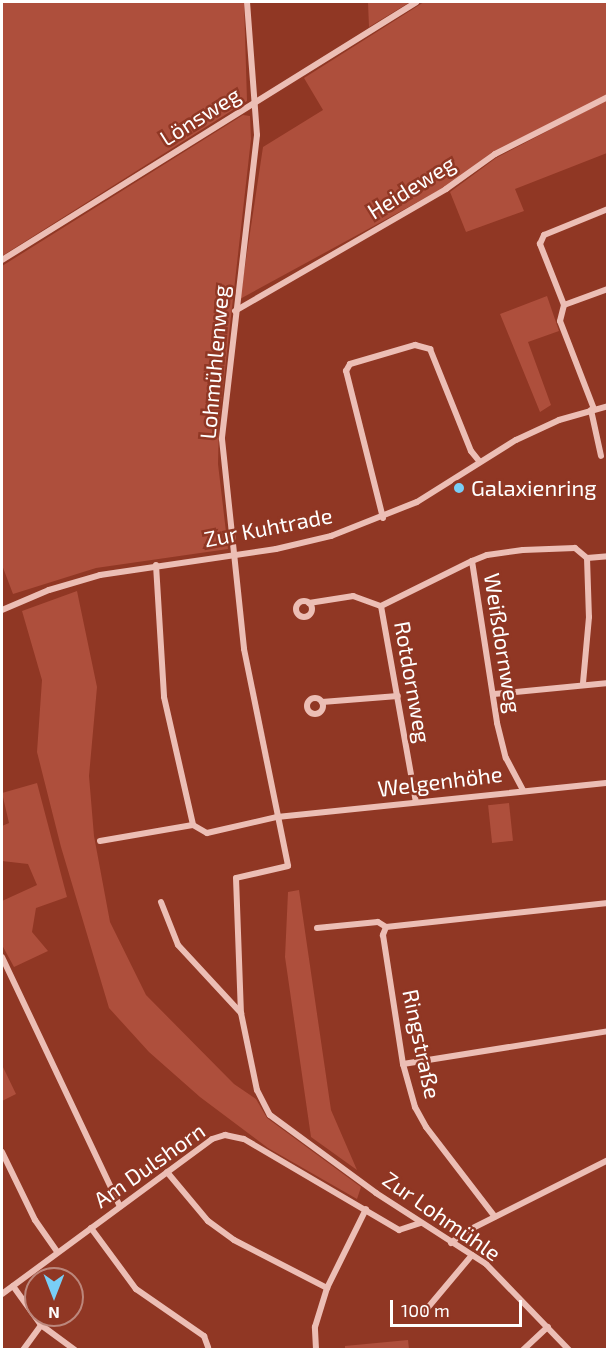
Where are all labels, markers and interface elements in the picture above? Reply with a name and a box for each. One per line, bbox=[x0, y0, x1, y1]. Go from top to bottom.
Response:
street label: Lönsweg bbox=[155, 81, 245, 151]
street label: Heideweg bbox=[362, 150, 460, 224]
street label: Lohmühlenweg bbox=[194, 284, 234, 440]
place label: Galaxienring bbox=[471, 475, 597, 501]
marker: Galaxienring bbox=[452, 481, 466, 495]
street label: Zur Kuhtrade bbox=[201, 502, 335, 552]
street label: Weißdornweg bbox=[479, 571, 527, 715]
street label: Rotdornweg bbox=[389, 619, 437, 745]
street label: Welgenhöhe bbox=[376, 760, 504, 802]
street label: Ringstraße bbox=[398, 987, 446, 1101]
street label: Am Dulshorn bbox=[88, 1117, 210, 1213]
street label: Zur Lohmühle bbox=[378, 1166, 506, 1266]
north arrow bbox=[24, 1267, 84, 1327]
scale bar bbox=[393, 1288, 525, 1326]
text: 100 m bbox=[401, 1299, 450, 1321]
text: N bbox=[48, 1304, 60, 1323]

